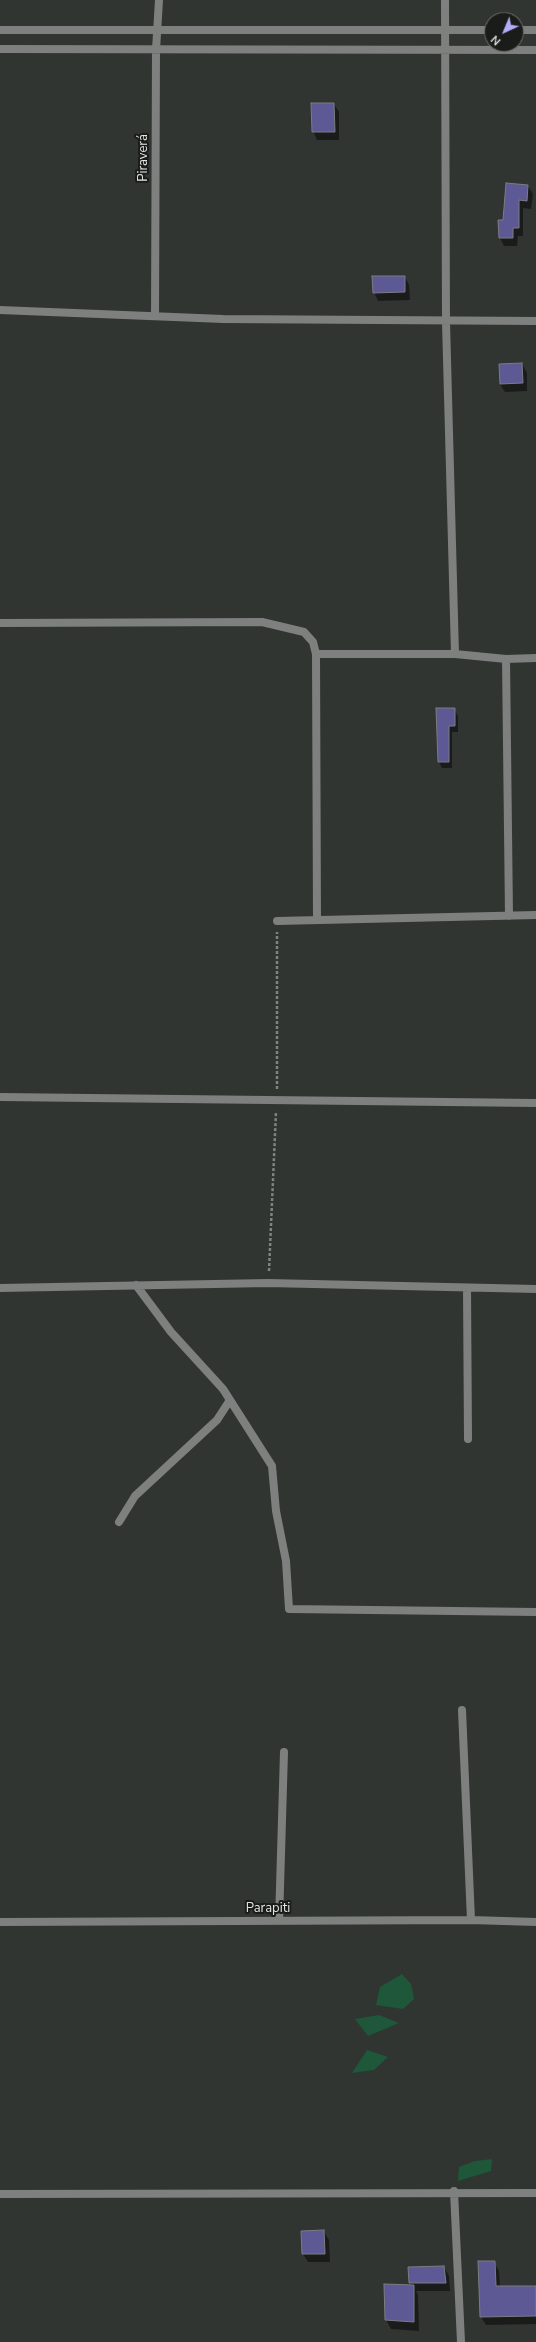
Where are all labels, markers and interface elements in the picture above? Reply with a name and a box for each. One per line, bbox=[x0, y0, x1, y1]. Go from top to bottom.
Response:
north arrow bbox=[484, 12, 524, 52]
text: N bbox=[488, 32, 504, 49]
street label: Piraverá bbox=[136, 134, 152, 182]
street label: Parapiti bbox=[246, 1901, 290, 1917]

